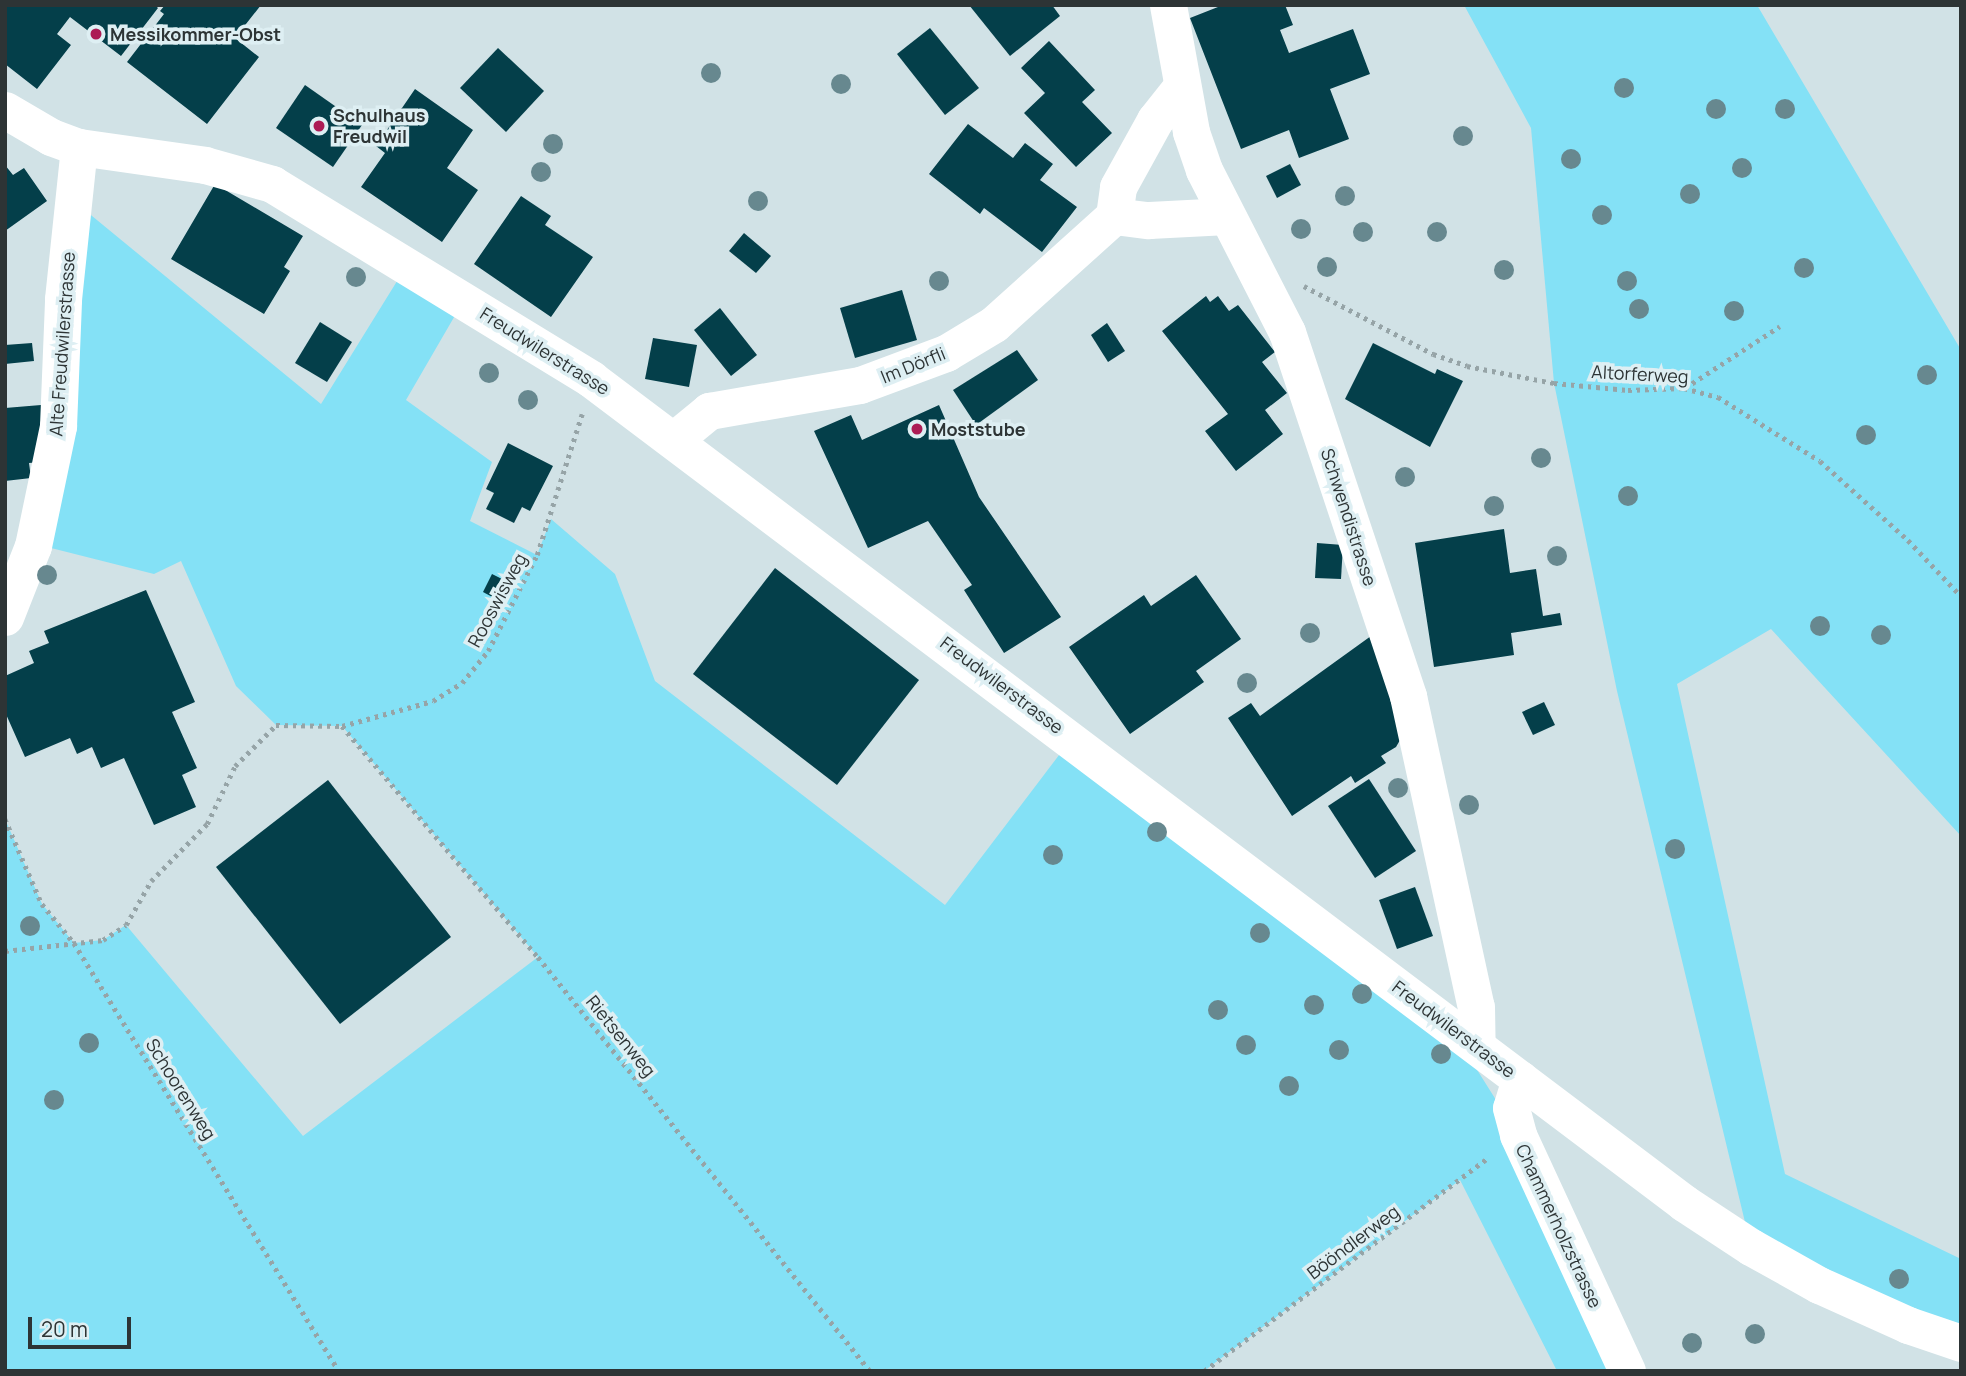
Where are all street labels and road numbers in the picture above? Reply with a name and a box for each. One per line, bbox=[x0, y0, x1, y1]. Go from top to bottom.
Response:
street label: Alte Freudwilerstrasse bbox=[45, 251, 79, 437]
street label: Freudwilerstrasse bbox=[476, 303, 614, 399]
street label: Im Dörfli bbox=[878, 342, 948, 388]
street label: Altorferweg bbox=[1591, 361, 1689, 387]
street label: Schwendistrasse bbox=[1317, 446, 1381, 588]
street label: Rooswisweg bbox=[463, 549, 531, 651]
street label: Freudwilerstrasse bbox=[936, 632, 1068, 738]
street label: Freudwilerstrasse bbox=[1388, 976, 1520, 1082]
street label: Rietsenweg bbox=[582, 991, 660, 1081]
street label: Schoorenweg bbox=[141, 1035, 221, 1143]
street label: Chammerholzstrasse bbox=[1512, 1141, 1606, 1311]
street label: Bööndlerweg bbox=[1303, 1200, 1403, 1284]

